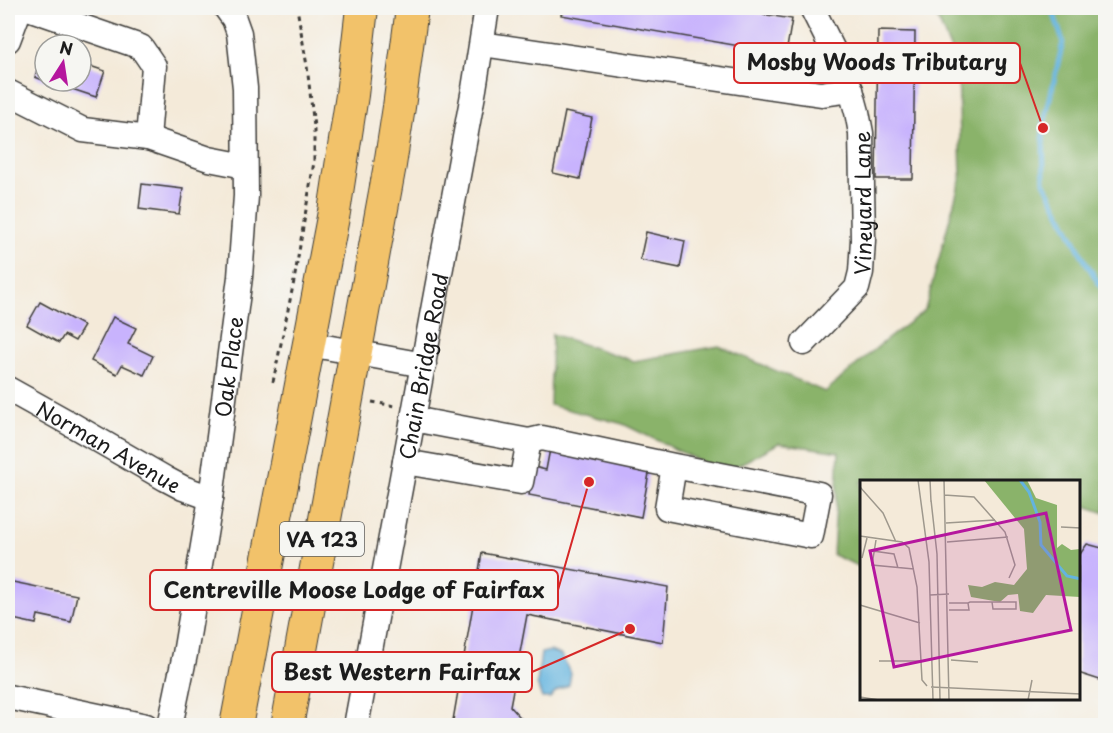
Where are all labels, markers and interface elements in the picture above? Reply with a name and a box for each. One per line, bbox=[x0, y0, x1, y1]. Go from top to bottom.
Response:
north arrow bbox=[33, 33, 93, 93]
text: N bbox=[58, 34, 75, 60]
callout: Mosby Woods Tributary bbox=[734, 43, 1020, 83]
text: Mosby Woods Tributary bbox=[747, 44, 1007, 77]
street label: Vineyard Lane bbox=[845, 131, 879, 276]
street label: Chain Bridge Road bbox=[390, 270, 456, 462]
street label: Oak Place bbox=[206, 314, 251, 419]
street label: Norman Avenue bbox=[31, 392, 187, 500]
inset map bbox=[860, 480, 1080, 700]
road number: VA 123 bbox=[280, 522, 364, 556]
callout: Centreville Moose Lodge of Fairfax bbox=[150, 570, 558, 610]
text: Centreville Moose Lodge of Fairfax bbox=[163, 572, 545, 605]
callout: Best Western Fairfax bbox=[272, 652, 532, 692]
text: Best Western Fairfax bbox=[283, 654, 521, 687]

